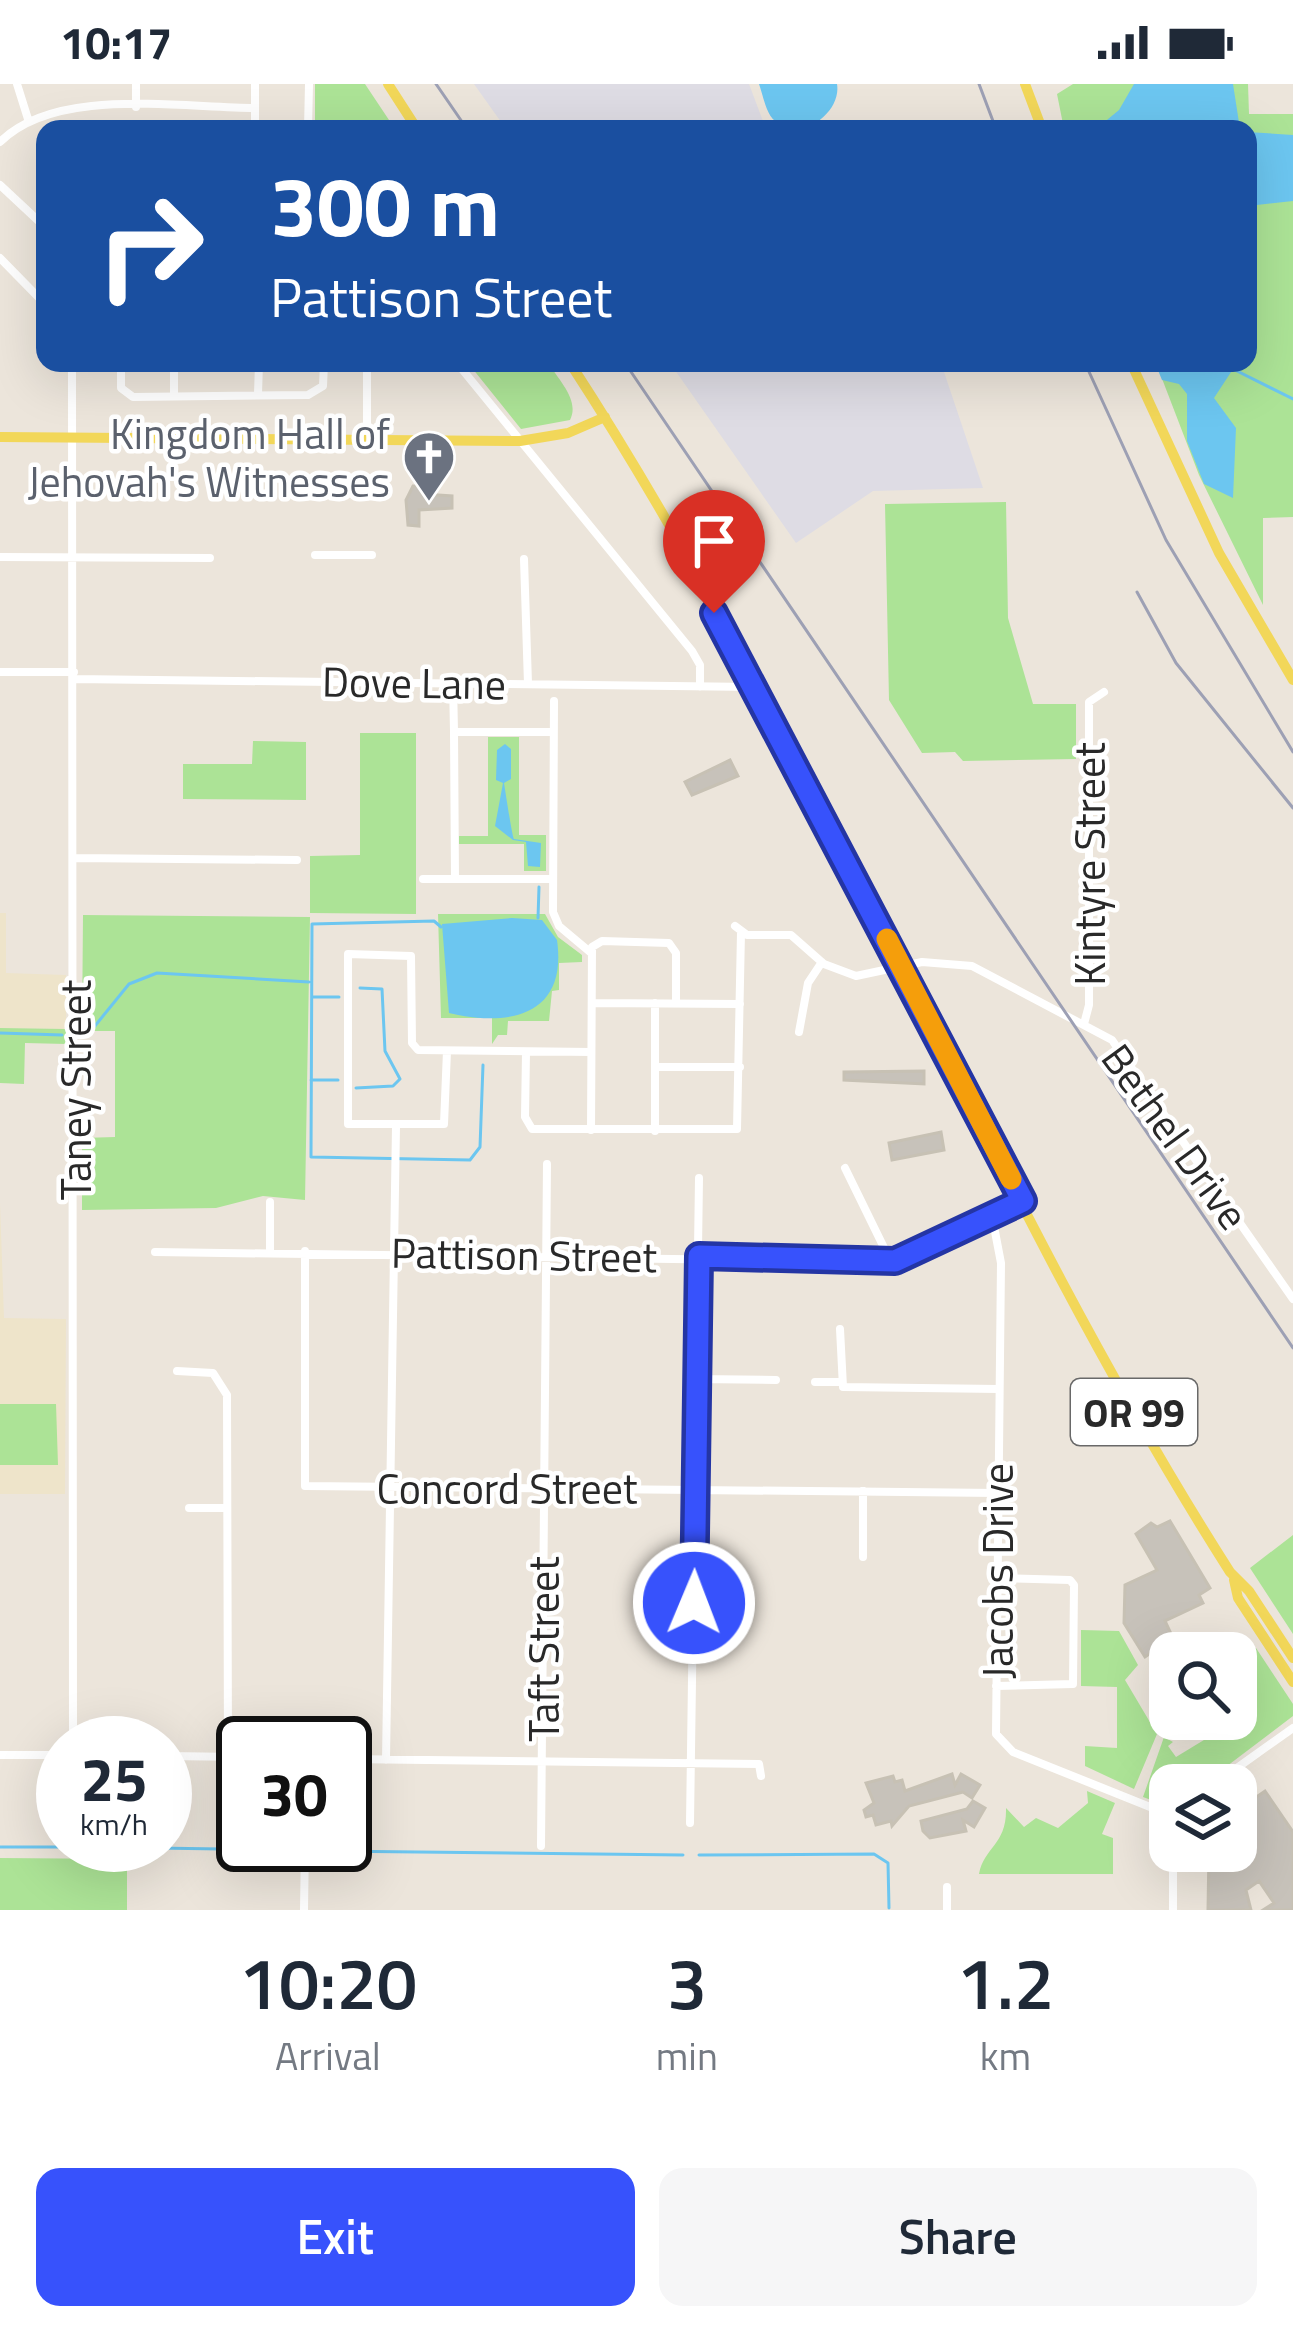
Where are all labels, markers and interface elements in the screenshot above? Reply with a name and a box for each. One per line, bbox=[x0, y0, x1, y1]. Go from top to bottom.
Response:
text: 10:17 bbox=[60, 8, 172, 76]
text: 300 m bbox=[270, 141, 500, 269]
icon: right bbox=[72, 168, 228, 324]
text: Pattison Street bbox=[270, 256, 612, 338]
place label: Kingdom Hall of Jehovah's Witnesses bbox=[28, 401, 390, 513]
church icon: Kingdom Hall of Jehovah's Witnesses bbox=[401, 429, 457, 503]
pin bbox=[663, 490, 765, 613]
icon: arrive bbox=[681, 508, 747, 574]
street label: Dove Lane bbox=[321, 648, 507, 716]
street label: Kintyre Street bbox=[1057, 742, 1121, 986]
street label: Taney Street bbox=[43, 979, 107, 1200]
street label: Bethel Drive bbox=[1087, 1030, 1265, 1242]
street label: Pattison Street bbox=[390, 1220, 658, 1288]
road number: OR 99 bbox=[1071, 1379, 1197, 1445]
street label: Concord Street bbox=[376, 1456, 638, 1520]
street label: Jacobs Drive bbox=[965, 1463, 1029, 1679]
position arrow bbox=[631, 1540, 757, 1666]
street label: Taft Street bbox=[511, 1556, 575, 1742]
map controls bbox=[1149, 1632, 1257, 1872]
button: search bbox=[1149, 1632, 1257, 1740]
speed limit sign: 30 bbox=[216, 1716, 372, 1872]
text: 25 bbox=[80, 1733, 148, 1824]
button: layers bbox=[1149, 1764, 1257, 1872]
text: km/h bbox=[80, 1801, 148, 1847]
text: 10:20 bbox=[239, 1927, 417, 2037]
text: 3 bbox=[667, 1927, 707, 2037]
text: 1.2 bbox=[956, 1927, 1054, 2037]
text: Arrival bbox=[275, 2026, 381, 2085]
text: min bbox=[656, 2026, 718, 2085]
text: km bbox=[980, 2026, 1031, 2085]
button: Exit bbox=[36, 2168, 635, 2306]
button: Share bbox=[659, 2168, 1257, 2306]

